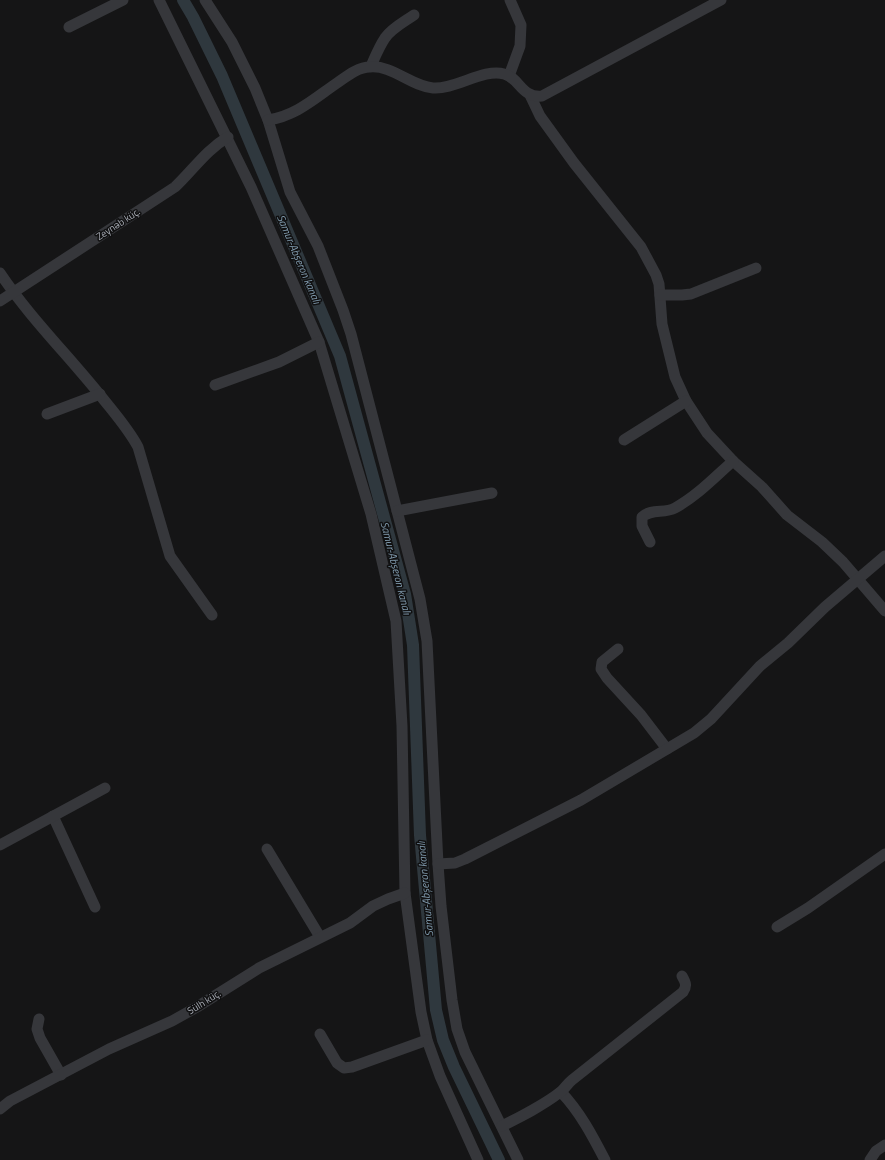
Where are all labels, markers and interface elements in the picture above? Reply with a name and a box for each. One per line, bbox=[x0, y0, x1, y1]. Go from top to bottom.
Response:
street label: Zeynəb küç. bbox=[93, 204, 143, 244]
water label: Samur-Abşeron kanalı bbox=[273, 212, 325, 307]
water label: Samur-Abşeron kanalı bbox=[377, 520, 415, 617]
water label: Samur-Abşeron kanalı bbox=[413, 840, 437, 937]
street label: Sülh küç. bbox=[184, 986, 224, 1018]

